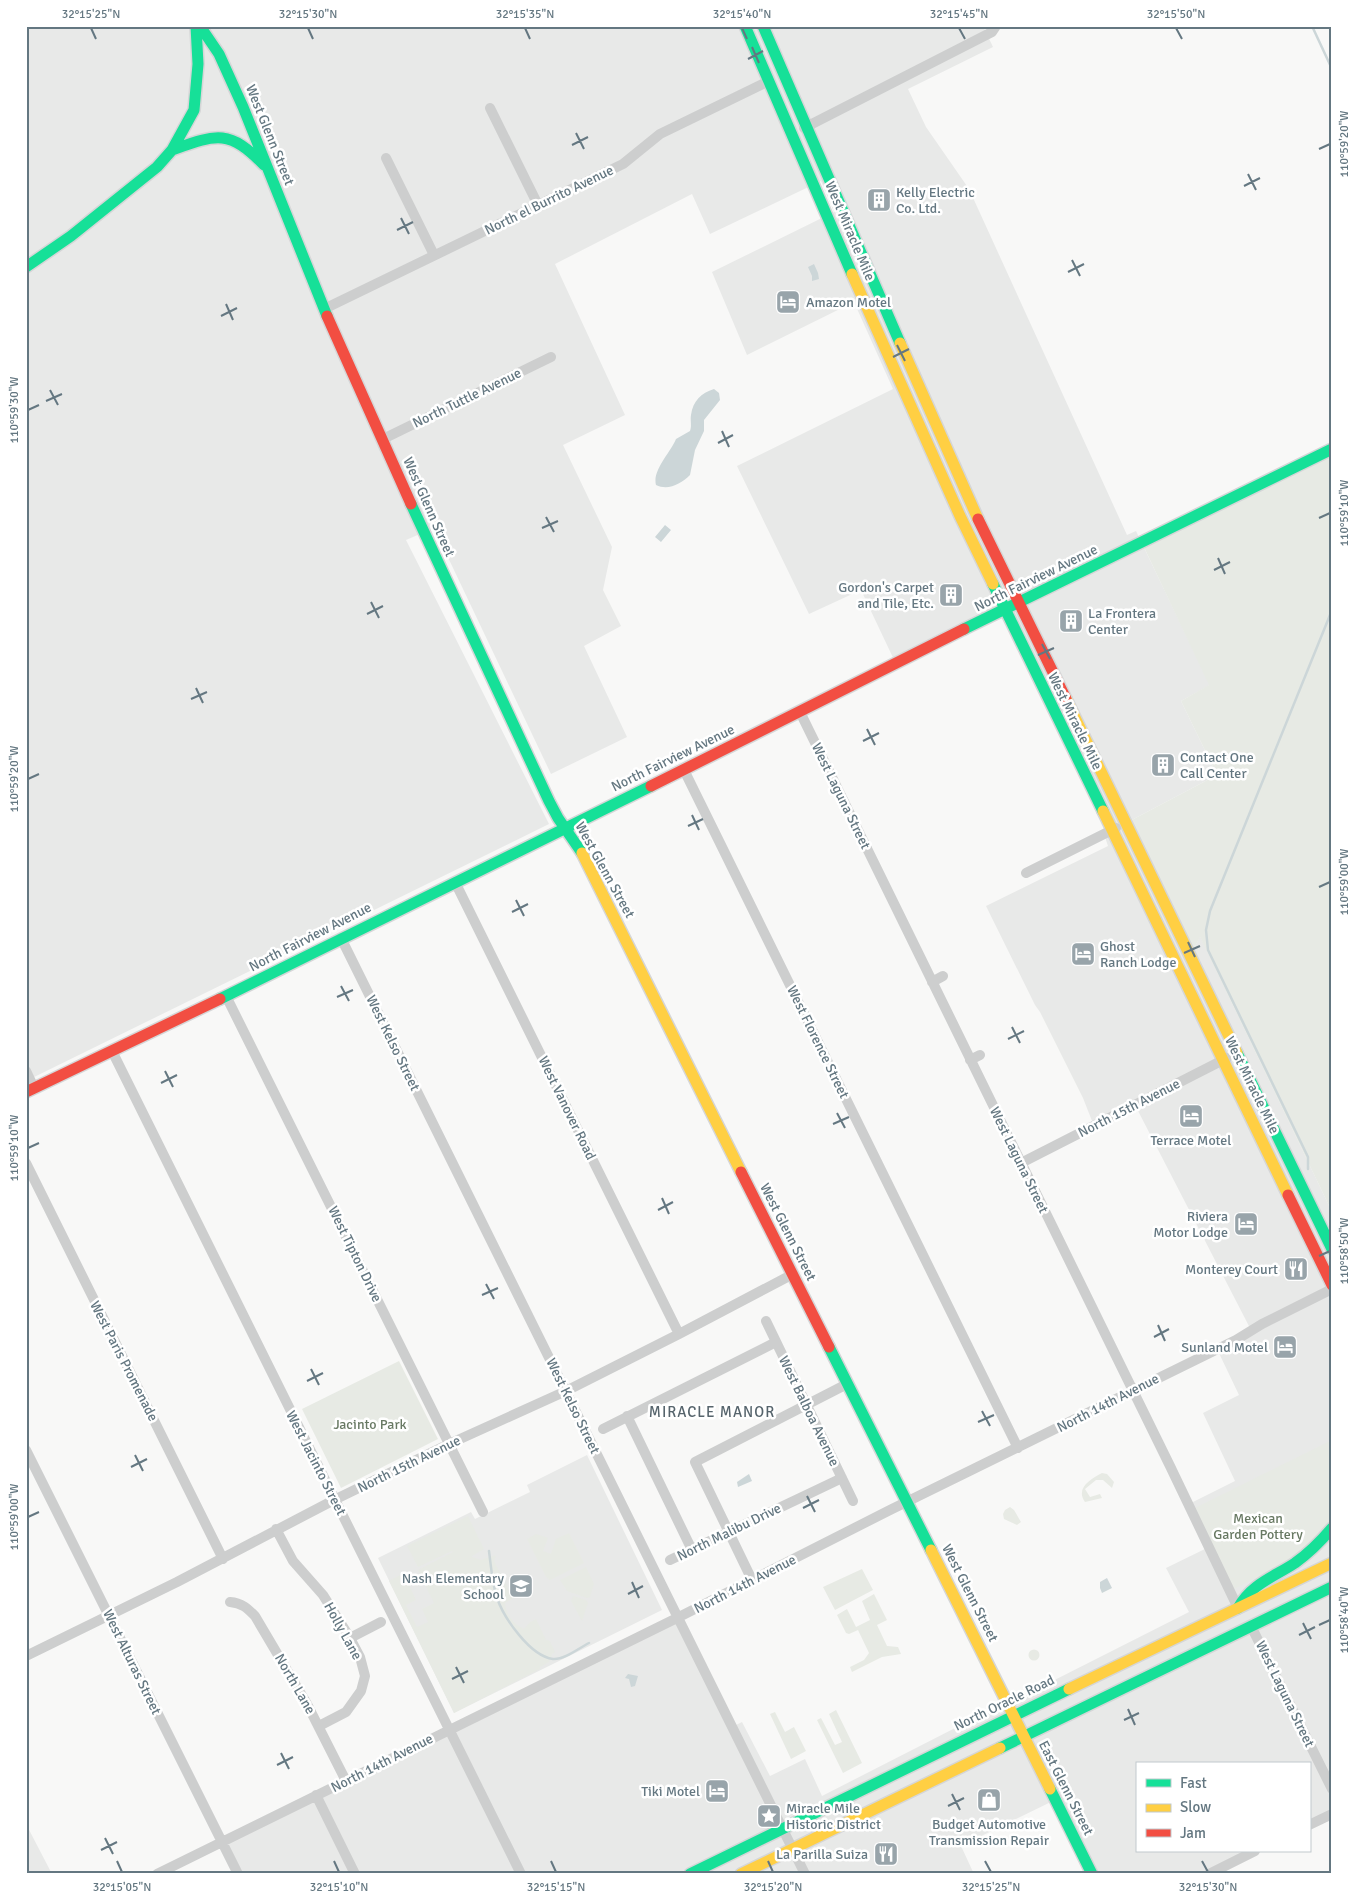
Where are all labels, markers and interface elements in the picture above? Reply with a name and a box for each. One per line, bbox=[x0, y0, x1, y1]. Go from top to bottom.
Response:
text: 32°15'25"N bbox=[62, 7, 120, 22]
text: 32°15'30"N bbox=[279, 7, 337, 22]
text: 32°15'35"N bbox=[496, 7, 554, 22]
text: 32°15'40"N bbox=[713, 7, 771, 22]
text: 32°15'45"N bbox=[930, 7, 988, 22]
text: 32°15'50"N bbox=[1147, 7, 1205, 22]
street label: West Glenn Street bbox=[242, 82, 298, 188]
text: 110°59'20"W bbox=[1337, 110, 1352, 178]
street label: North el Burrito Avenue bbox=[482, 161, 616, 239]
street label: West Miracle Mile bbox=[821, 179, 879, 283]
place label: Kelly Electric Co. Ltd. bbox=[896, 184, 975, 217]
building icon: Kelly Electric Co. Ltd. bbox=[866, 187, 892, 213]
hotel icon: Amazon Motel bbox=[775, 289, 801, 315]
place label: Amazon Motel bbox=[806, 294, 891, 311]
street label: North Tuttle Avenue bbox=[410, 364, 524, 432]
text: 110°59'30"W bbox=[7, 376, 22, 444]
street label: West Glenn Street bbox=[399, 455, 459, 560]
text: 110°59'10"W bbox=[1337, 479, 1352, 547]
street label: North Fairview Avenue bbox=[972, 541, 1100, 615]
place label: Gordon's Carpet and Tile, Etc. bbox=[838, 579, 934, 612]
building icon: Gordon's Carpet and Tile, Etc. bbox=[938, 582, 964, 608]
place label: La Frontera Center bbox=[1088, 605, 1156, 638]
building icon: La Frontera Center bbox=[1058, 608, 1084, 634]
street label: West Miracle Mile bbox=[1044, 669, 1106, 773]
street label: North Fairview Avenue bbox=[609, 721, 737, 795]
street label: West Laguna Street bbox=[808, 740, 874, 852]
text: 110°59'20"W bbox=[7, 745, 22, 813]
place label: Contact One Call Center bbox=[1180, 749, 1254, 782]
building icon: Contact One Call Center bbox=[1150, 752, 1176, 778]
street label: West Glenn Street bbox=[572, 819, 638, 921]
text: 110°59'00"W bbox=[1337, 848, 1352, 916]
street label: North Fairview Avenue bbox=[246, 899, 374, 975]
place label: Ghost Ranch Lodge bbox=[1100, 938, 1176, 971]
hotel icon: Ghost Ranch Lodge bbox=[1070, 941, 1096, 967]
street label: West Florence Street bbox=[783, 983, 853, 1101]
street label: West Kelso Street bbox=[362, 992, 424, 1094]
street label: West Miracle Mile bbox=[1221, 1033, 1283, 1137]
street label: West Vanover Road bbox=[535, 1053, 599, 1163]
street label: North 15th Avenue bbox=[1075, 1075, 1183, 1141]
hotel icon: Terrace Motel bbox=[1178, 1103, 1204, 1129]
street label: West Laguna Street bbox=[986, 1104, 1052, 1216]
text: 110°59'10"W bbox=[7, 1114, 22, 1182]
place label: Terrace Motel bbox=[1151, 1132, 1231, 1149]
street label: West Glenn Street bbox=[756, 1180, 820, 1284]
street label: West Tipton Drive bbox=[324, 1203, 386, 1305]
place label: Riviera Motor Lodge bbox=[1153, 1208, 1228, 1241]
hotel icon: Riviera Motor Lodge bbox=[1233, 1211, 1259, 1237]
text: 110°58'50"W bbox=[1337, 1217, 1352, 1285]
restaurant icon: Monterey Court bbox=[1283, 1256, 1309, 1282]
place label: Monterey Court bbox=[1185, 1261, 1278, 1278]
street label: West Paris Promenade bbox=[86, 1298, 162, 1424]
hotel icon: Sunland Motel bbox=[1272, 1334, 1298, 1360]
place label: Sunland Motel bbox=[1181, 1339, 1268, 1356]
street label: West Balboa Avenue bbox=[775, 1353, 843, 1469]
street label: West Kelso Street bbox=[542, 1355, 604, 1457]
street label: North 14th Avenue bbox=[1054, 1370, 1162, 1436]
district label: MIRACLE MANOR bbox=[649, 1403, 775, 1421]
street label: West Jacinto Street bbox=[282, 1408, 350, 1518]
park label: Jacinto Park bbox=[333, 1416, 407, 1433]
street label: North 15th Avenue bbox=[355, 1432, 463, 1496]
text: 110°59'00"W bbox=[7, 1483, 22, 1551]
street label: North Malibu Drive bbox=[674, 1499, 784, 1565]
park label: Mexican Garden Pottery bbox=[1213, 1510, 1303, 1543]
street label: West Glenn Street bbox=[938, 1541, 1002, 1645]
street label: North 14th Avenue bbox=[691, 1551, 799, 1617]
place label: Nash Elementary School bbox=[402, 1570, 504, 1603]
school or university icon: Nash Elementary School bbox=[508, 1573, 534, 1599]
text: 110°58'40"W bbox=[1337, 1586, 1352, 1654]
street label: Holly Lane bbox=[320, 1599, 366, 1663]
street label: West Alturas Street bbox=[99, 1607, 165, 1718]
street label: West Laguna Street bbox=[1252, 1638, 1318, 1750]
street label: North Lane bbox=[271, 1651, 319, 1717]
street label: North Oracle Road bbox=[951, 1671, 1057, 1735]
street label: North 14th Avenue bbox=[328, 1730, 436, 1796]
street label: East Glenn Street bbox=[1035, 1738, 1097, 1838]
legend bbox=[1136, 1762, 1310, 1852]
text: Fast bbox=[1180, 1774, 1207, 1792]
hotel icon: Tiki Motel bbox=[704, 1778, 730, 1804]
place label: Tiki Motel bbox=[641, 1783, 700, 1800]
shop icon: Budget Automotive Transmission Repair bbox=[976, 1787, 1002, 1813]
text: Slow bbox=[1180, 1798, 1211, 1816]
place label: Miracle Mile Historic District bbox=[786, 1800, 881, 1833]
place icon: Miracle Mile Historic District bbox=[756, 1803, 782, 1829]
place label: Budget Automotive Transmission Repair bbox=[929, 1816, 1050, 1849]
text: Jam bbox=[1180, 1824, 1206, 1842]
restaurant icon: La Parilla Suiza bbox=[873, 1841, 899, 1867]
place label: La Parilla Suiza bbox=[776, 1846, 868, 1863]
text: 32°15'05"N bbox=[93, 1880, 151, 1895]
text: 32°15'10"N bbox=[310, 1880, 368, 1895]
text: 32°15'15"N bbox=[527, 1880, 585, 1895]
text: 32°15'20"N bbox=[744, 1880, 802, 1895]
text: 32°15'25"N bbox=[962, 1880, 1020, 1895]
text: 32°15'30"N bbox=[1179, 1880, 1237, 1895]

